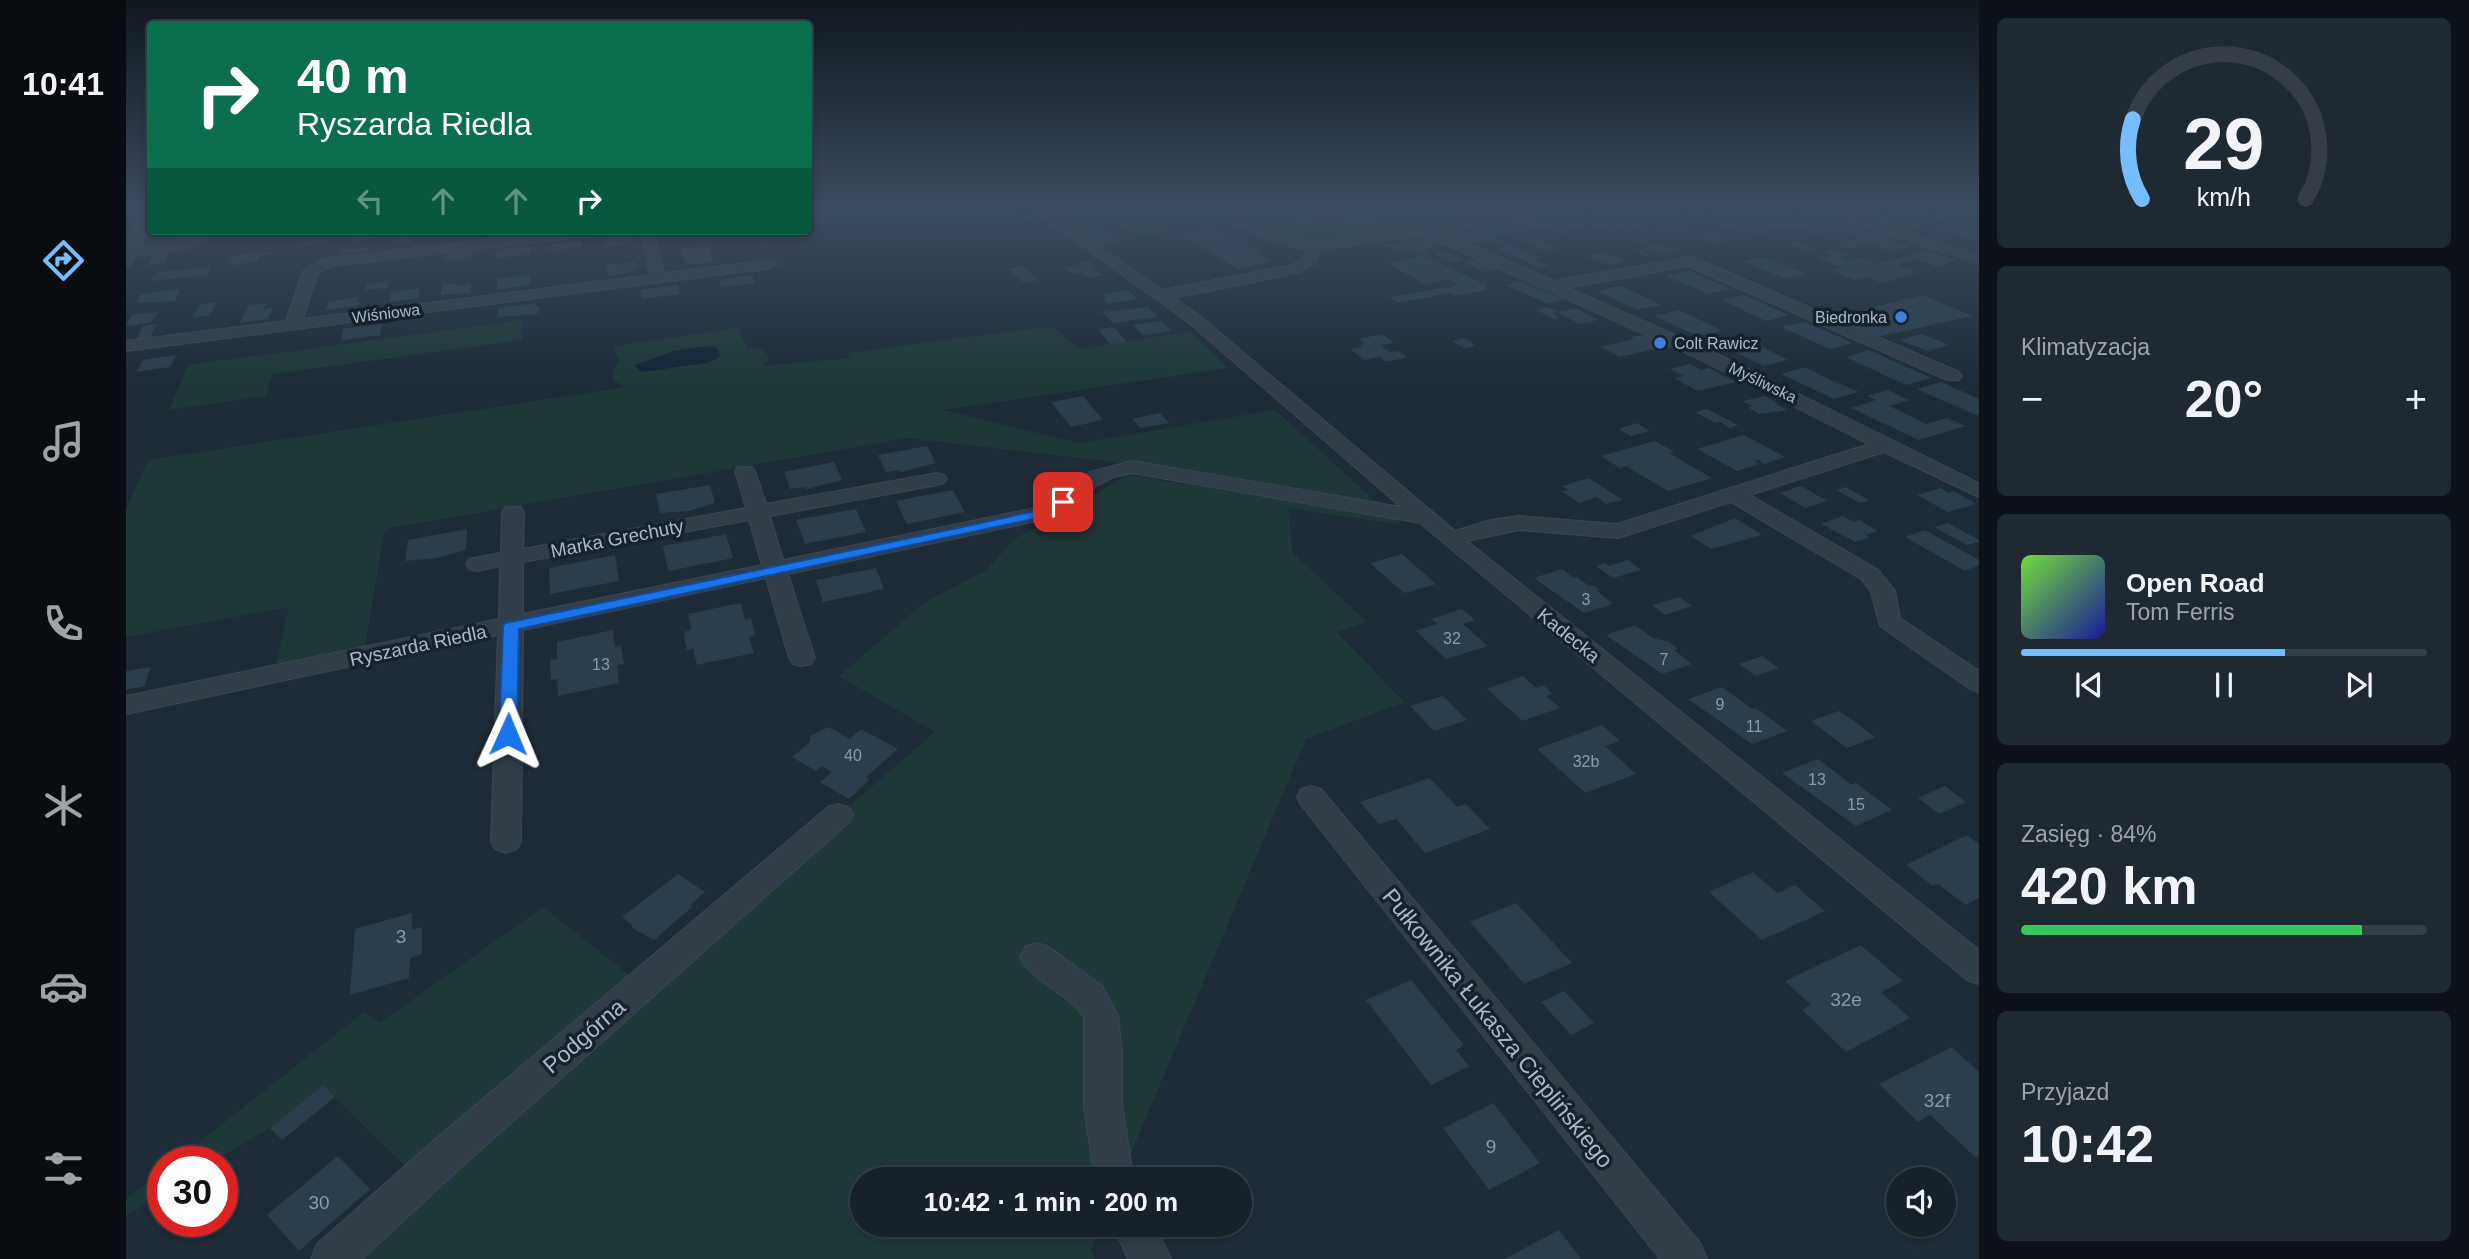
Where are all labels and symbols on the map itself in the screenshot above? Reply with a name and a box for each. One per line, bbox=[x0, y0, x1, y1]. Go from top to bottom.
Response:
street label: Wiśniowa bbox=[351, 301, 421, 326]
place label: Biedronka bbox=[1815, 309, 1887, 326]
marker: Biedronka bbox=[1893, 309, 1909, 325]
marker: Colt Rawicz bbox=[1652, 335, 1668, 351]
place label: Colt Rawicz bbox=[1674, 335, 1758, 352]
street label: Myśliwska bbox=[1726, 359, 1799, 406]
pin bbox=[1033, 472, 1093, 532]
street label: Marka Grechuty bbox=[549, 515, 686, 562]
house number: 3 bbox=[1582, 591, 1591, 608]
street label: Kadecka bbox=[1533, 604, 1604, 667]
street label: Ryszarda Riedla bbox=[348, 621, 489, 670]
house number: 32 bbox=[1443, 630, 1461, 647]
house number: 7 bbox=[1660, 651, 1669, 668]
house number: 13 bbox=[592, 656, 610, 673]
house number: 9 bbox=[1716, 696, 1725, 713]
position arrow bbox=[471, 697, 545, 771]
house number: 11 bbox=[1746, 718, 1762, 735]
house number: 40 bbox=[844, 747, 862, 764]
house number: 32b bbox=[1573, 753, 1599, 770]
house number: 13 bbox=[1808, 771, 1826, 788]
house number: 15 bbox=[1847, 796, 1865, 813]
street label: Pułkownika Łukasza Cieplińskiego bbox=[1377, 883, 1619, 1173]
house number: 3 bbox=[396, 926, 406, 947]
house number: 32e bbox=[1830, 989, 1862, 1010]
street label: Podgórna bbox=[538, 993, 630, 1079]
house number: 32f bbox=[1924, 1090, 1951, 1111]
house number: 9 bbox=[1486, 1136, 1496, 1157]
speed limit sign: 30 bbox=[147, 1146, 238, 1237]
house number: 30 bbox=[308, 1192, 330, 1213]

